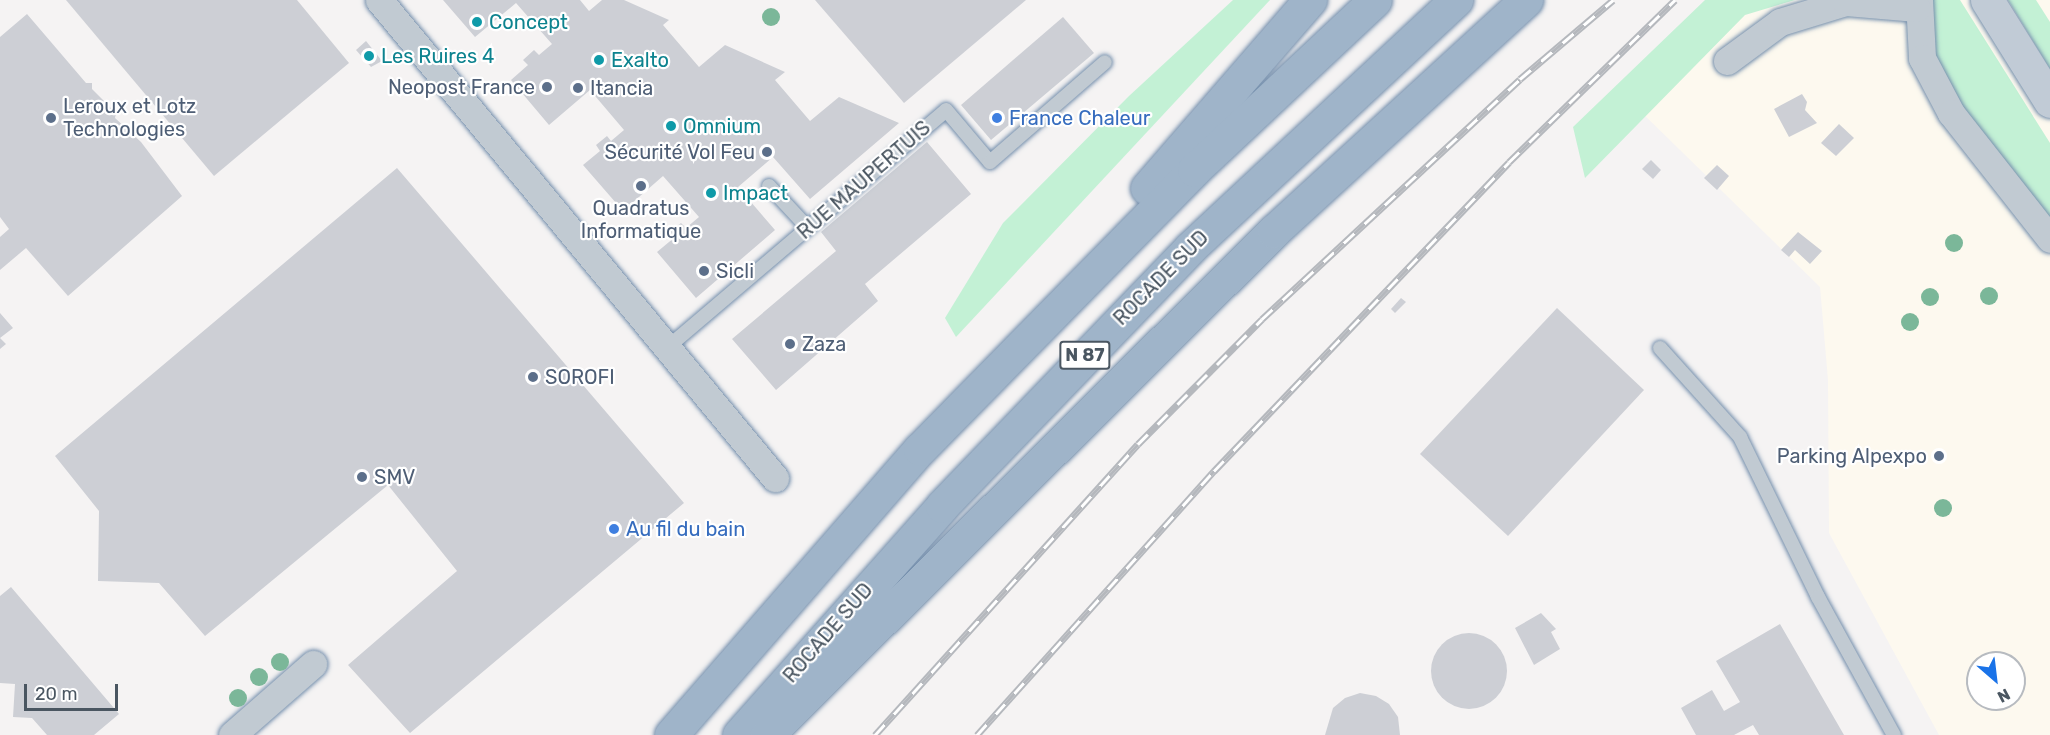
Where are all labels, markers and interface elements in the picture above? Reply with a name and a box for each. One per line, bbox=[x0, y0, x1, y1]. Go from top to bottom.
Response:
place label: Concept bbox=[489, 10, 568, 34]
marker: Concept bbox=[470, 15, 484, 29]
place label: Les Ruires 4 bbox=[381, 44, 494, 68]
place label: Exalto bbox=[611, 48, 669, 72]
marker: Les Ruires 4 bbox=[362, 49, 376, 63]
marker: Exalto bbox=[592, 53, 606, 67]
place label: Neopost France bbox=[388, 75, 535, 99]
place label: Itancia bbox=[590, 76, 653, 100]
marker: Neopost France bbox=[540, 80, 554, 94]
marker: Itancia bbox=[571, 81, 585, 95]
place label: Leroux et Lotz Technologies bbox=[63, 94, 196, 141]
place label: France Chaleur bbox=[1009, 106, 1150, 130]
marker: Leroux et Lotz Technologies bbox=[44, 111, 58, 125]
marker: France Chaleur bbox=[990, 111, 1004, 125]
place label: Omnium bbox=[683, 114, 761, 138]
street label: RUE MAUPERTUIS bbox=[793, 116, 935, 244]
marker: Omnium bbox=[664, 119, 678, 133]
place label: Sécurité Vol Feu bbox=[604, 140, 755, 164]
marker: Sécurité Vol Feu bbox=[760, 145, 774, 159]
marker: Quadratus Informatique bbox=[634, 179, 648, 193]
place label: Impact bbox=[723, 181, 788, 205]
marker: Impact bbox=[704, 186, 718, 200]
place label: Quadratus Informatique bbox=[581, 196, 701, 243]
street label: ROCADE SUD bbox=[1109, 226, 1213, 330]
place label: Sicli bbox=[716, 259, 754, 283]
marker: Sicli bbox=[697, 264, 711, 278]
place label: Zaza bbox=[802, 332, 846, 356]
marker: Zaza bbox=[783, 337, 797, 351]
road number: N 87 bbox=[1058, 340, 1112, 370]
place label: SOROFI bbox=[545, 365, 615, 389]
marker: SOROFI bbox=[526, 370, 540, 384]
place label: Parking Alpexpo bbox=[1776, 444, 1927, 468]
marker: Parking Alpexpo bbox=[1932, 449, 1946, 463]
place label: SMV bbox=[374, 465, 415, 489]
marker: SMV bbox=[355, 470, 369, 484]
place label: Au fil du bain bbox=[626, 517, 746, 541]
marker: Au fil du bain bbox=[607, 522, 621, 536]
street label: ROCADE SUD bbox=[778, 578, 878, 688]
north arrow bbox=[1966, 651, 2026, 711]
scale bar bbox=[27, 672, 122, 710]
text: 20 m bbox=[35, 683, 77, 705]
text: N bbox=[1994, 684, 2013, 707]

